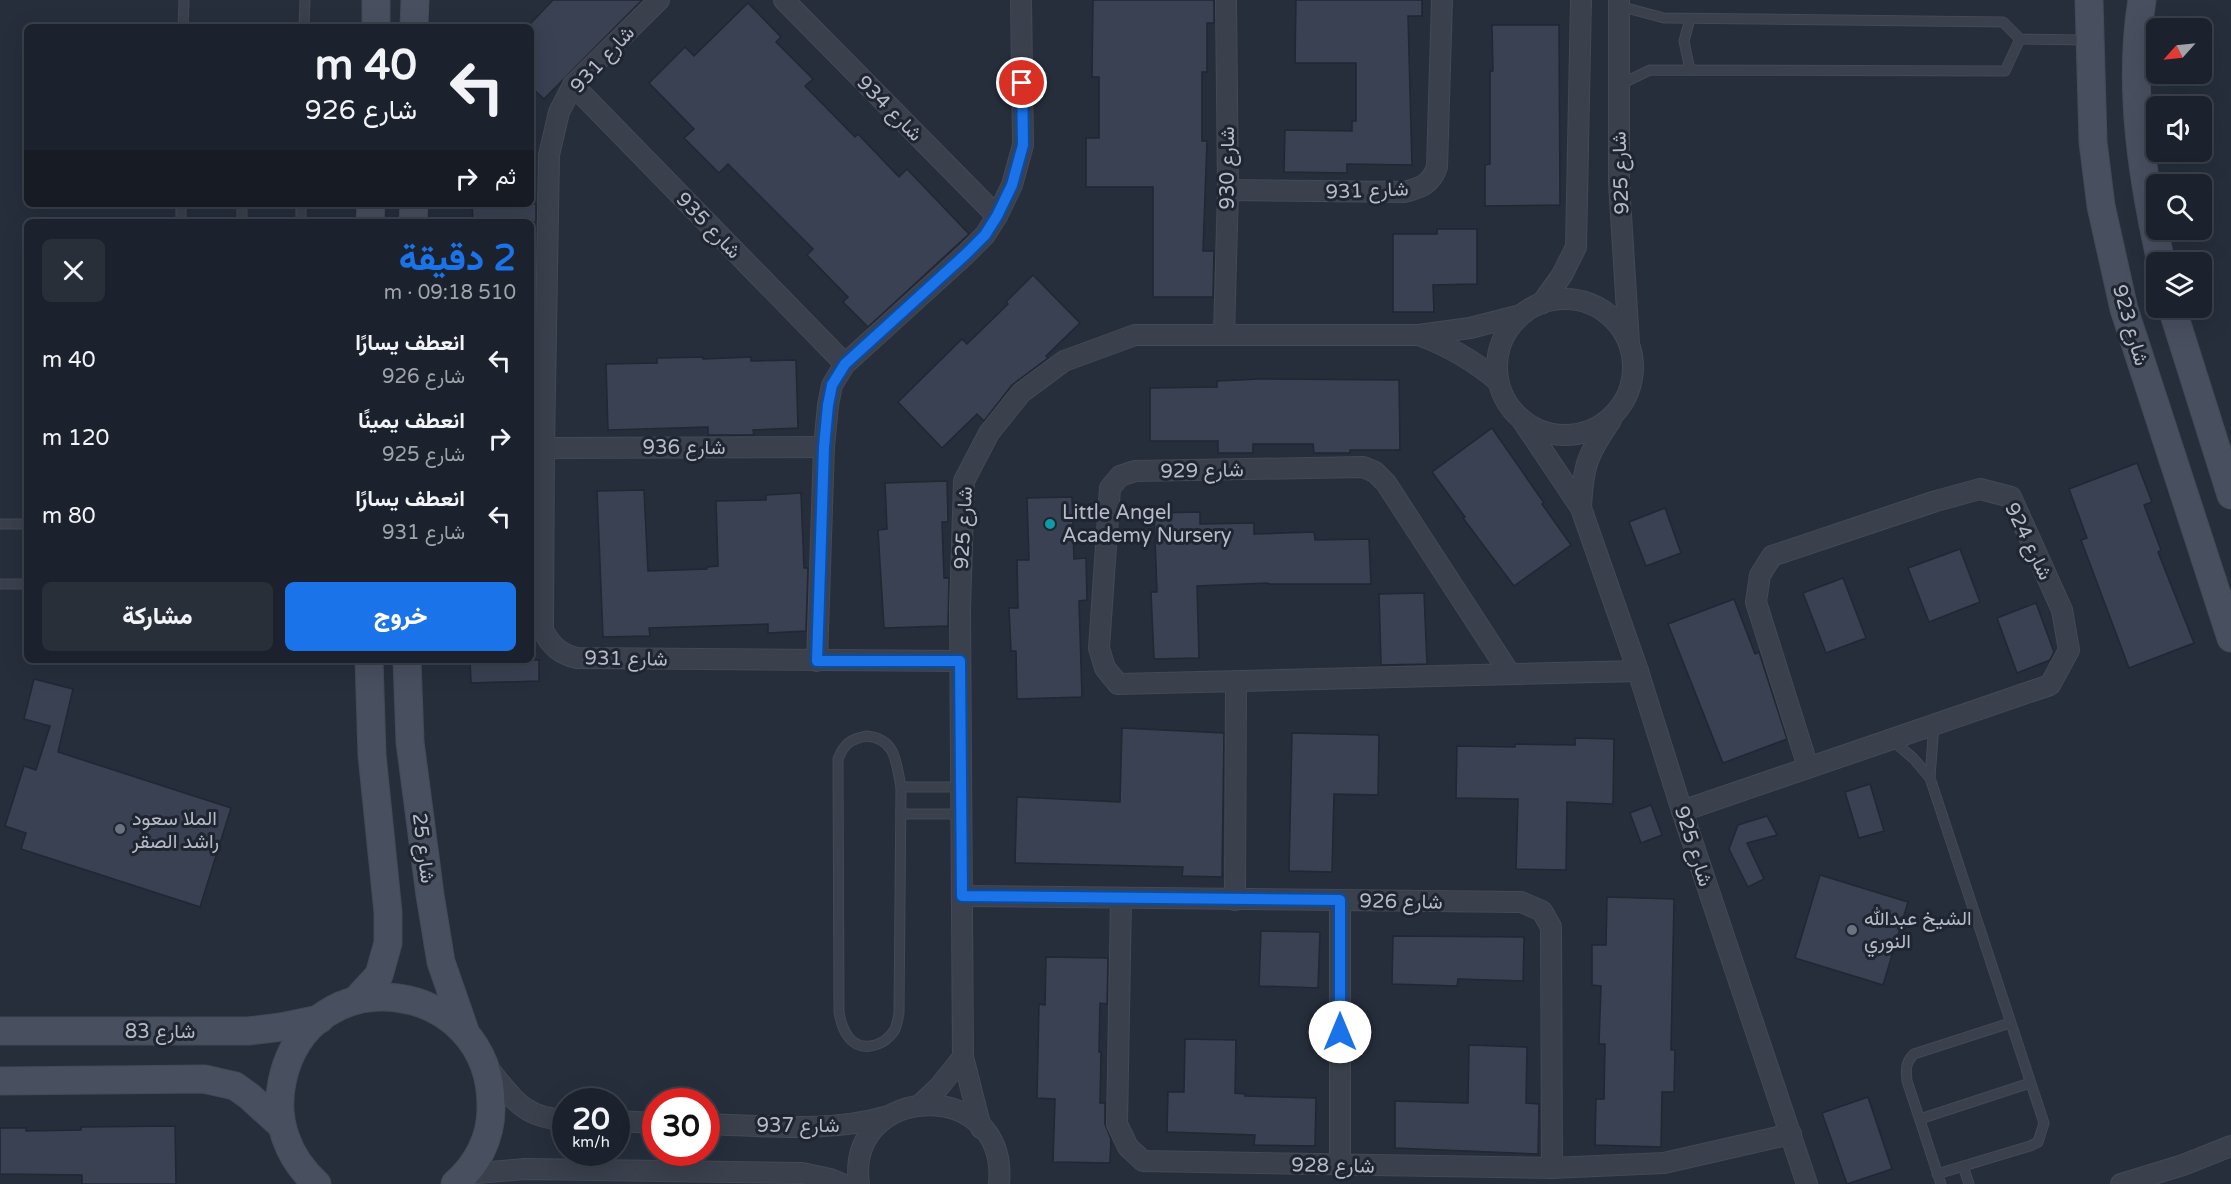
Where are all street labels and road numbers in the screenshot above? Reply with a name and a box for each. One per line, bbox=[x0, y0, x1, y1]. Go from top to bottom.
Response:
street label: شارع 931 bbox=[566, 21, 641, 99]
street label: شارع 934 bbox=[851, 71, 927, 147]
street label: شارع 930 bbox=[1216, 126, 1241, 210]
street label: شارع 925 bbox=[1608, 131, 1635, 215]
street label: شارع 931 bbox=[1325, 178, 1409, 205]
street label: شارع 935 bbox=[670, 187, 746, 265]
street label: شارع 923 bbox=[2106, 282, 2153, 369]
street label: شارع 936 bbox=[642, 436, 726, 461]
street label: شارع 929 bbox=[1160, 458, 1244, 485]
street label: شارع 925 bbox=[950, 486, 979, 570]
street label: شارع 924 bbox=[1998, 499, 2057, 584]
street label: شارع 931 bbox=[584, 646, 668, 673]
street label: شارع 925 bbox=[1668, 803, 1717, 890]
street label: شارع 25 bbox=[406, 812, 439, 885]
street label: شارع 926 bbox=[1359, 889, 1443, 916]
street label: شارع 83 bbox=[125, 1020, 195, 1045]
street label: شارع 937 bbox=[756, 1114, 840, 1139]
street label: شارع 928 bbox=[1291, 1153, 1375, 1180]

